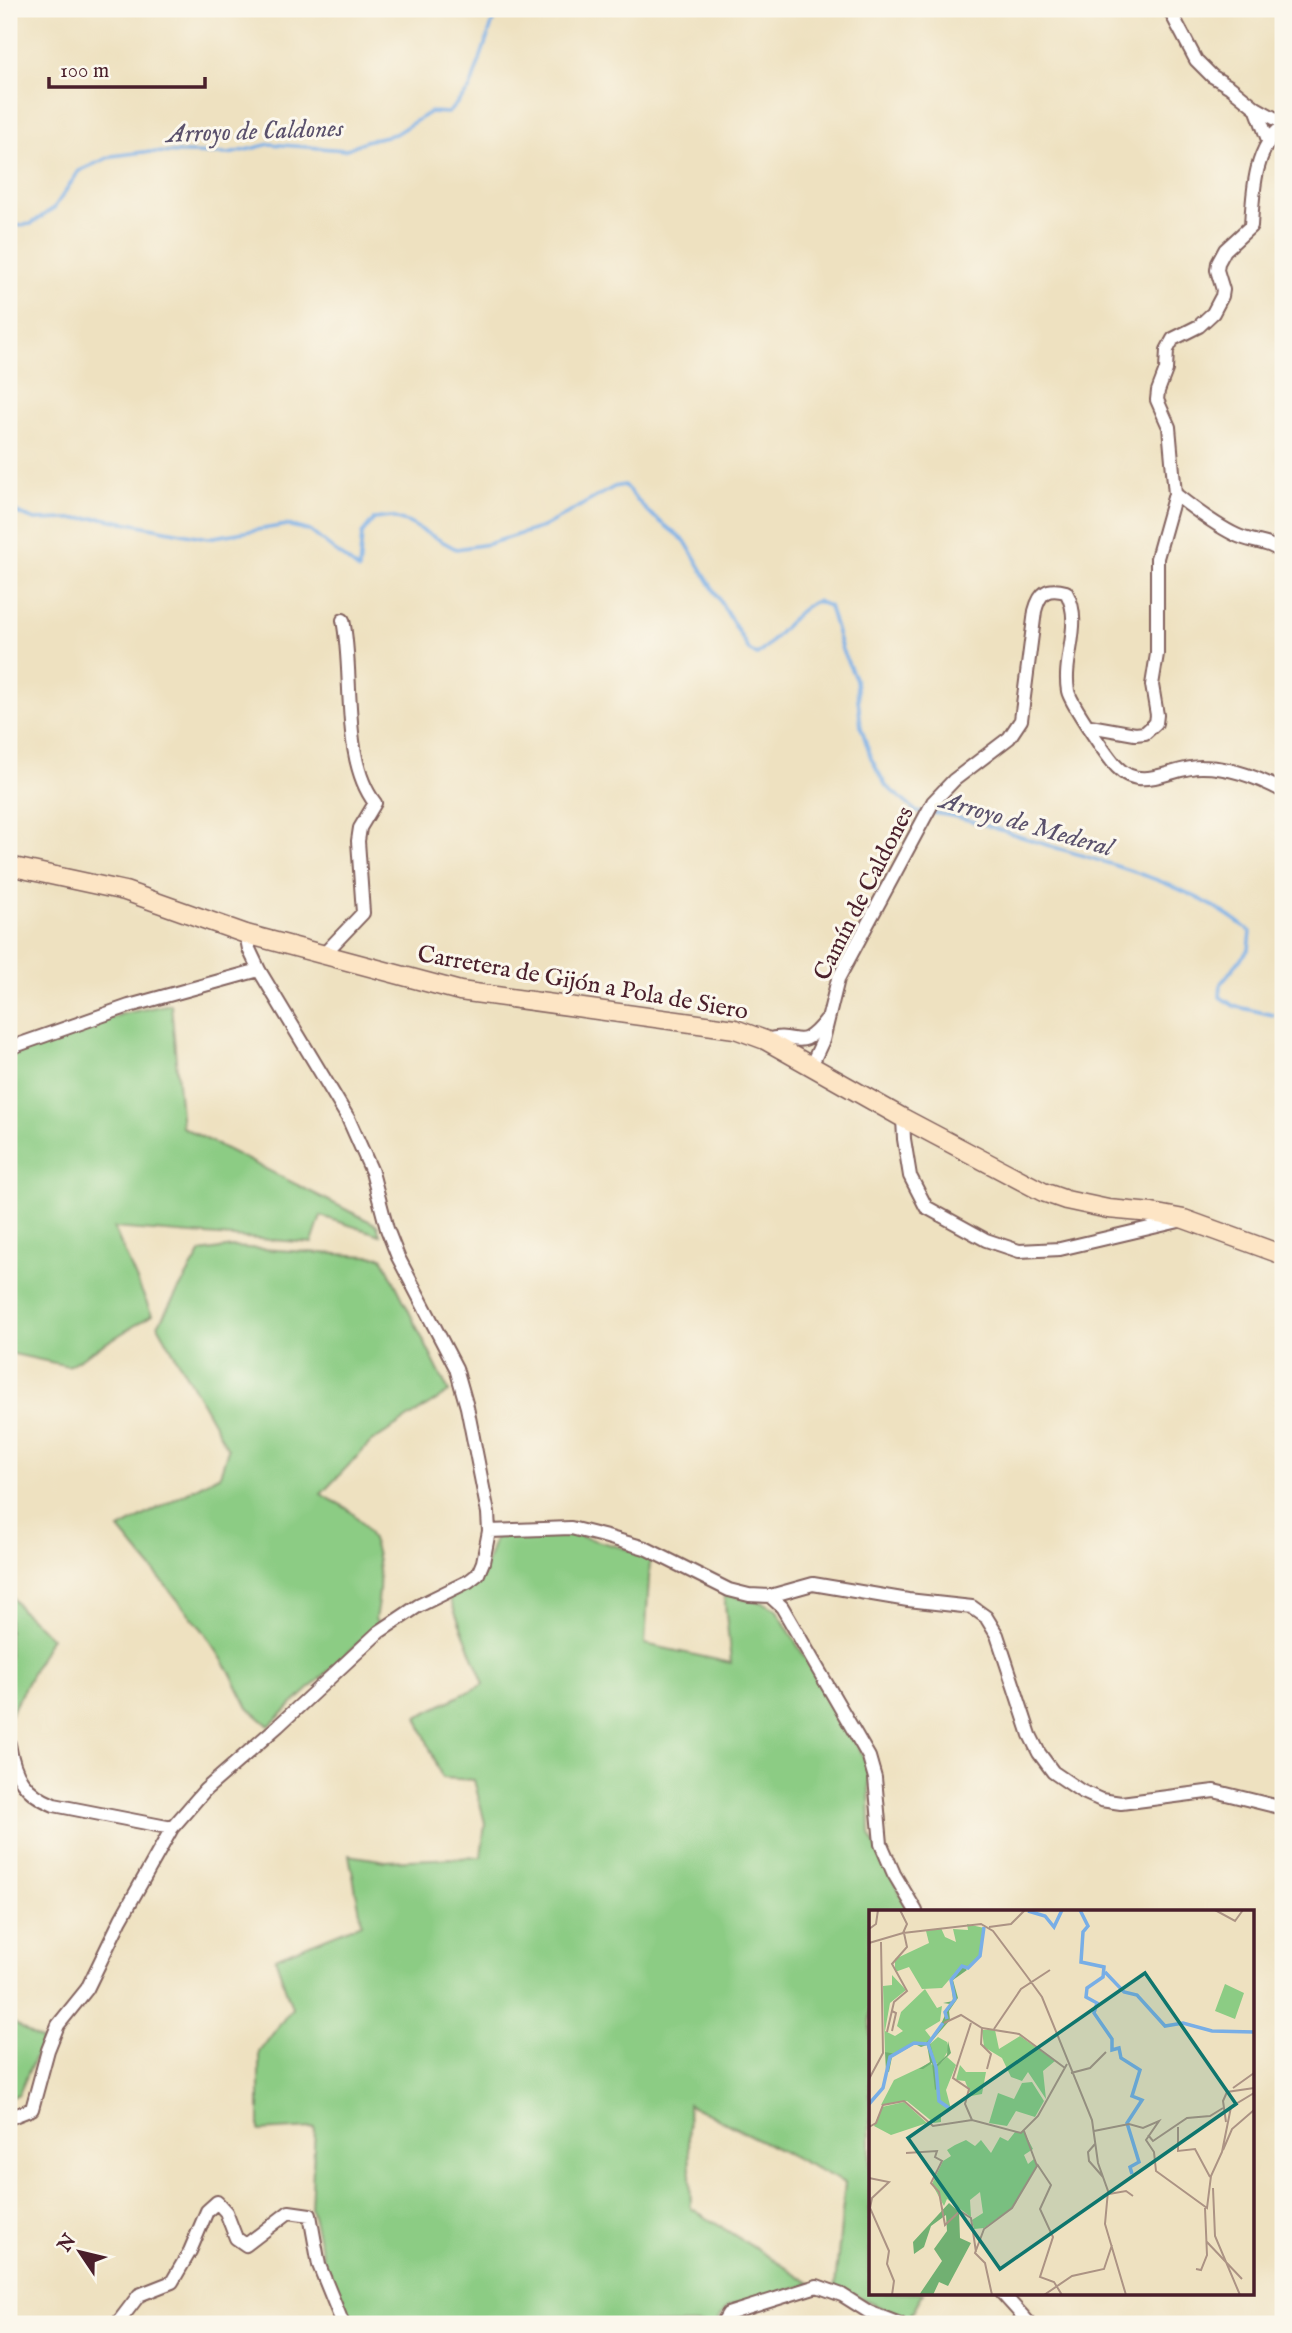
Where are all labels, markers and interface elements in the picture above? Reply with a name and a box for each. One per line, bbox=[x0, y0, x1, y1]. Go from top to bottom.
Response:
scale bar bbox=[49, 46, 205, 90]
text: 100 m bbox=[60, 58, 109, 85]
water label: Arroyo de Caldones bbox=[163, 112, 345, 151]
water label: Arroyo de Mederal bbox=[934, 783, 1119, 865]
street label: Camín de Caldones bbox=[807, 801, 922, 986]
street label: Carretera de Gijón a Pola de Siero bbox=[415, 939, 751, 1028]
inset map bbox=[869, 1910, 1254, 2294]
north arrow bbox=[46, 2218, 116, 2288]
text: N bbox=[53, 2229, 83, 2258]

